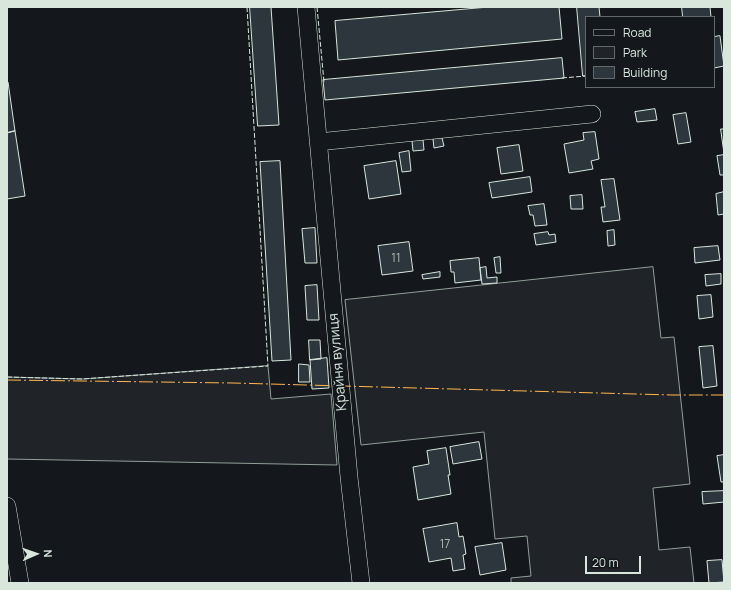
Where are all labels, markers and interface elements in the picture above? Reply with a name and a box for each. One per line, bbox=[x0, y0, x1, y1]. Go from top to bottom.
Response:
legend bbox=[585, 16, 715, 88]
text: Road bbox=[623, 24, 651, 41]
text: Park bbox=[623, 44, 647, 61]
text: Building bbox=[623, 64, 667, 81]
house number: 11 bbox=[391, 252, 401, 266]
street label: Крайня вулиця bbox=[325, 312, 351, 412]
north arrow bbox=[16, 534, 56, 574]
house number: 17 bbox=[440, 538, 450, 552]
scale bar bbox=[587, 548, 643, 574]
text: N bbox=[41, 549, 56, 558]
text: 20 m bbox=[592, 554, 619, 571]

